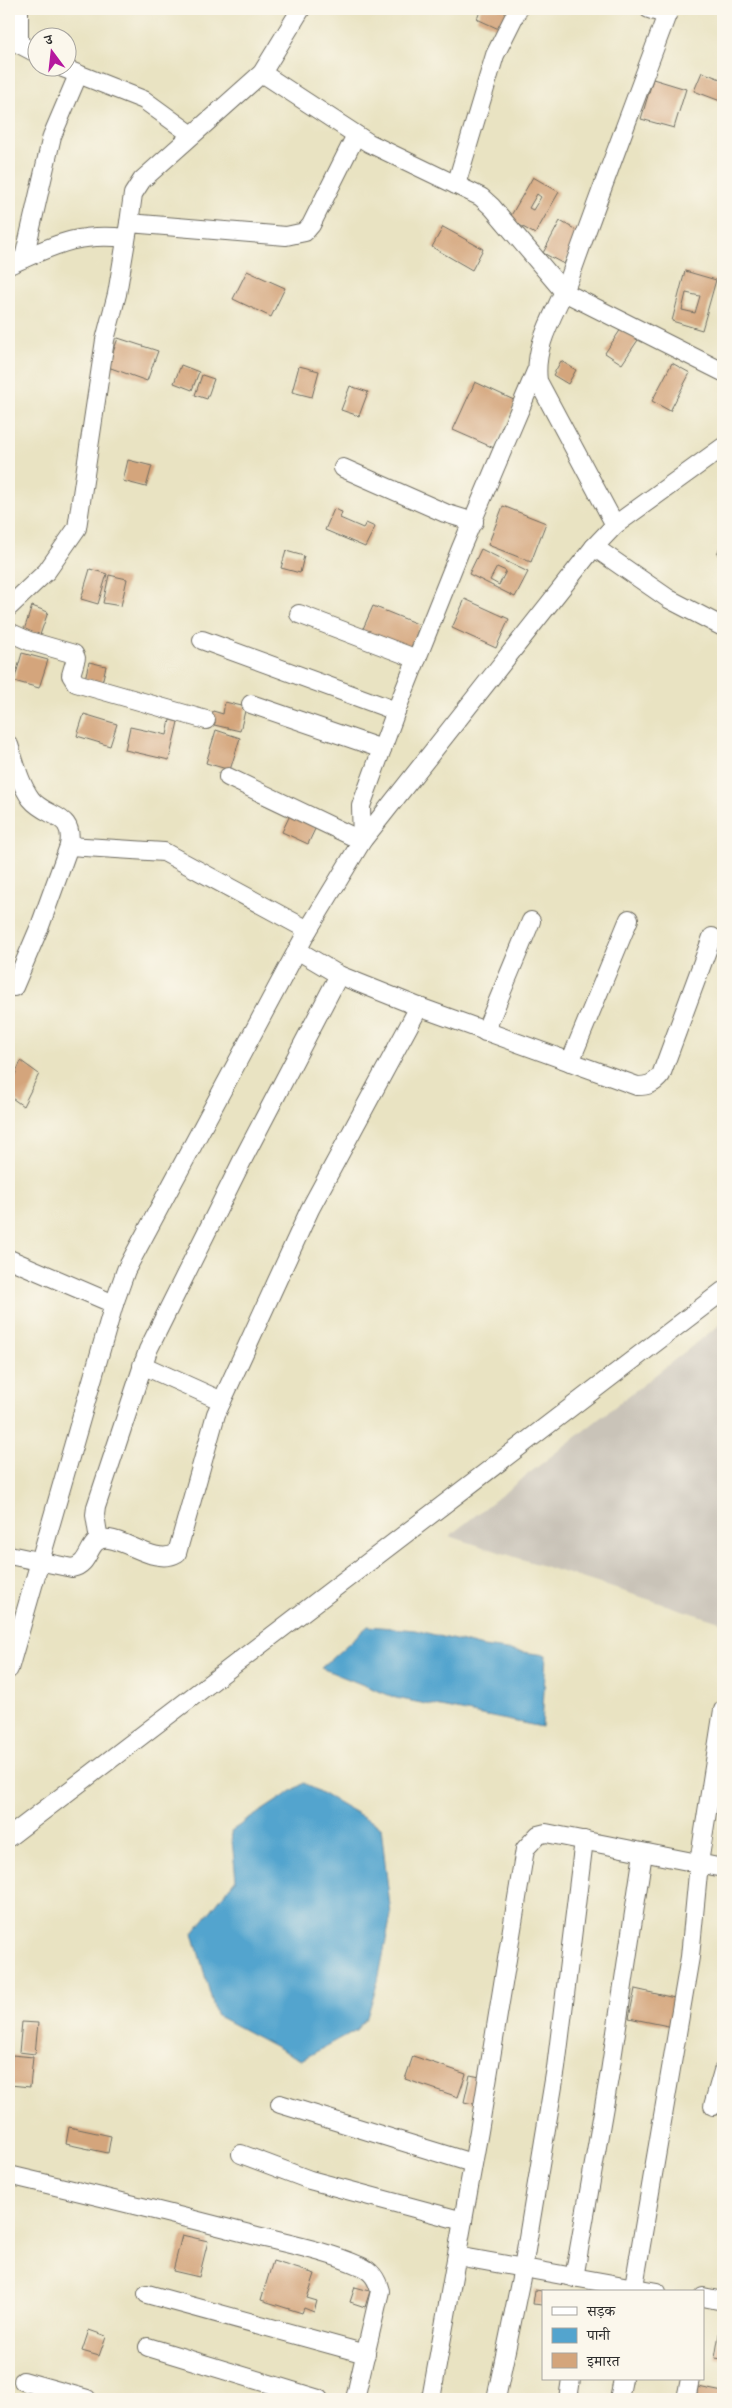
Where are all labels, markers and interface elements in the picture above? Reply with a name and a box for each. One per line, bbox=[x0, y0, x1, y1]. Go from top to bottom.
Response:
north arrow bbox=[28, 28, 78, 78]
text: उ bbox=[42, 31, 55, 49]
legend bbox=[542, 2290, 704, 2380]
text: सड़क bbox=[586, 2302, 616, 2320]
text: पानी bbox=[586, 2326, 611, 2344]
text: इमारत bbox=[586, 2352, 621, 2370]

